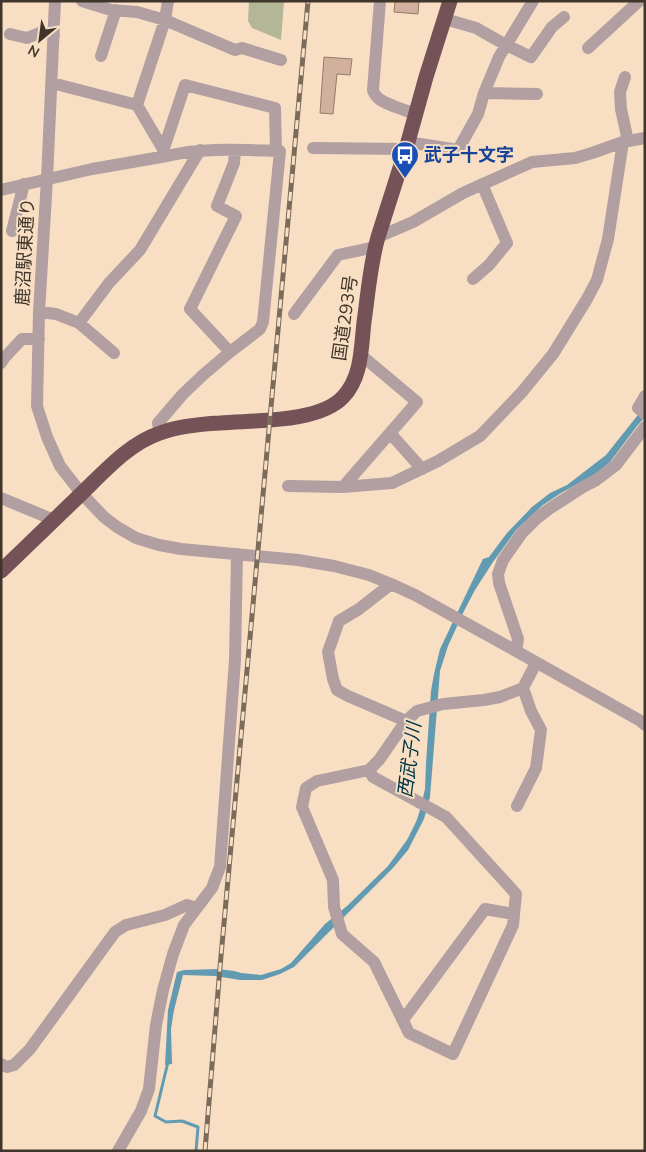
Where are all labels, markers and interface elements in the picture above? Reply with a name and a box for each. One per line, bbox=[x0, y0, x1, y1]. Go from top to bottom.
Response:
north arrow bbox=[15, 15, 65, 65]
text: N bbox=[25, 41, 43, 62]
bus stop icon: 武子十文字 bbox=[390, 140, 420, 179]
place label: 武子十文字 bbox=[424, 143, 514, 166]
street label: 鹿沼駅東通り bbox=[10, 197, 39, 307]
street label: 国道293号 bbox=[327, 274, 362, 362]
water label: 西武子川 bbox=[392, 719, 426, 799]

